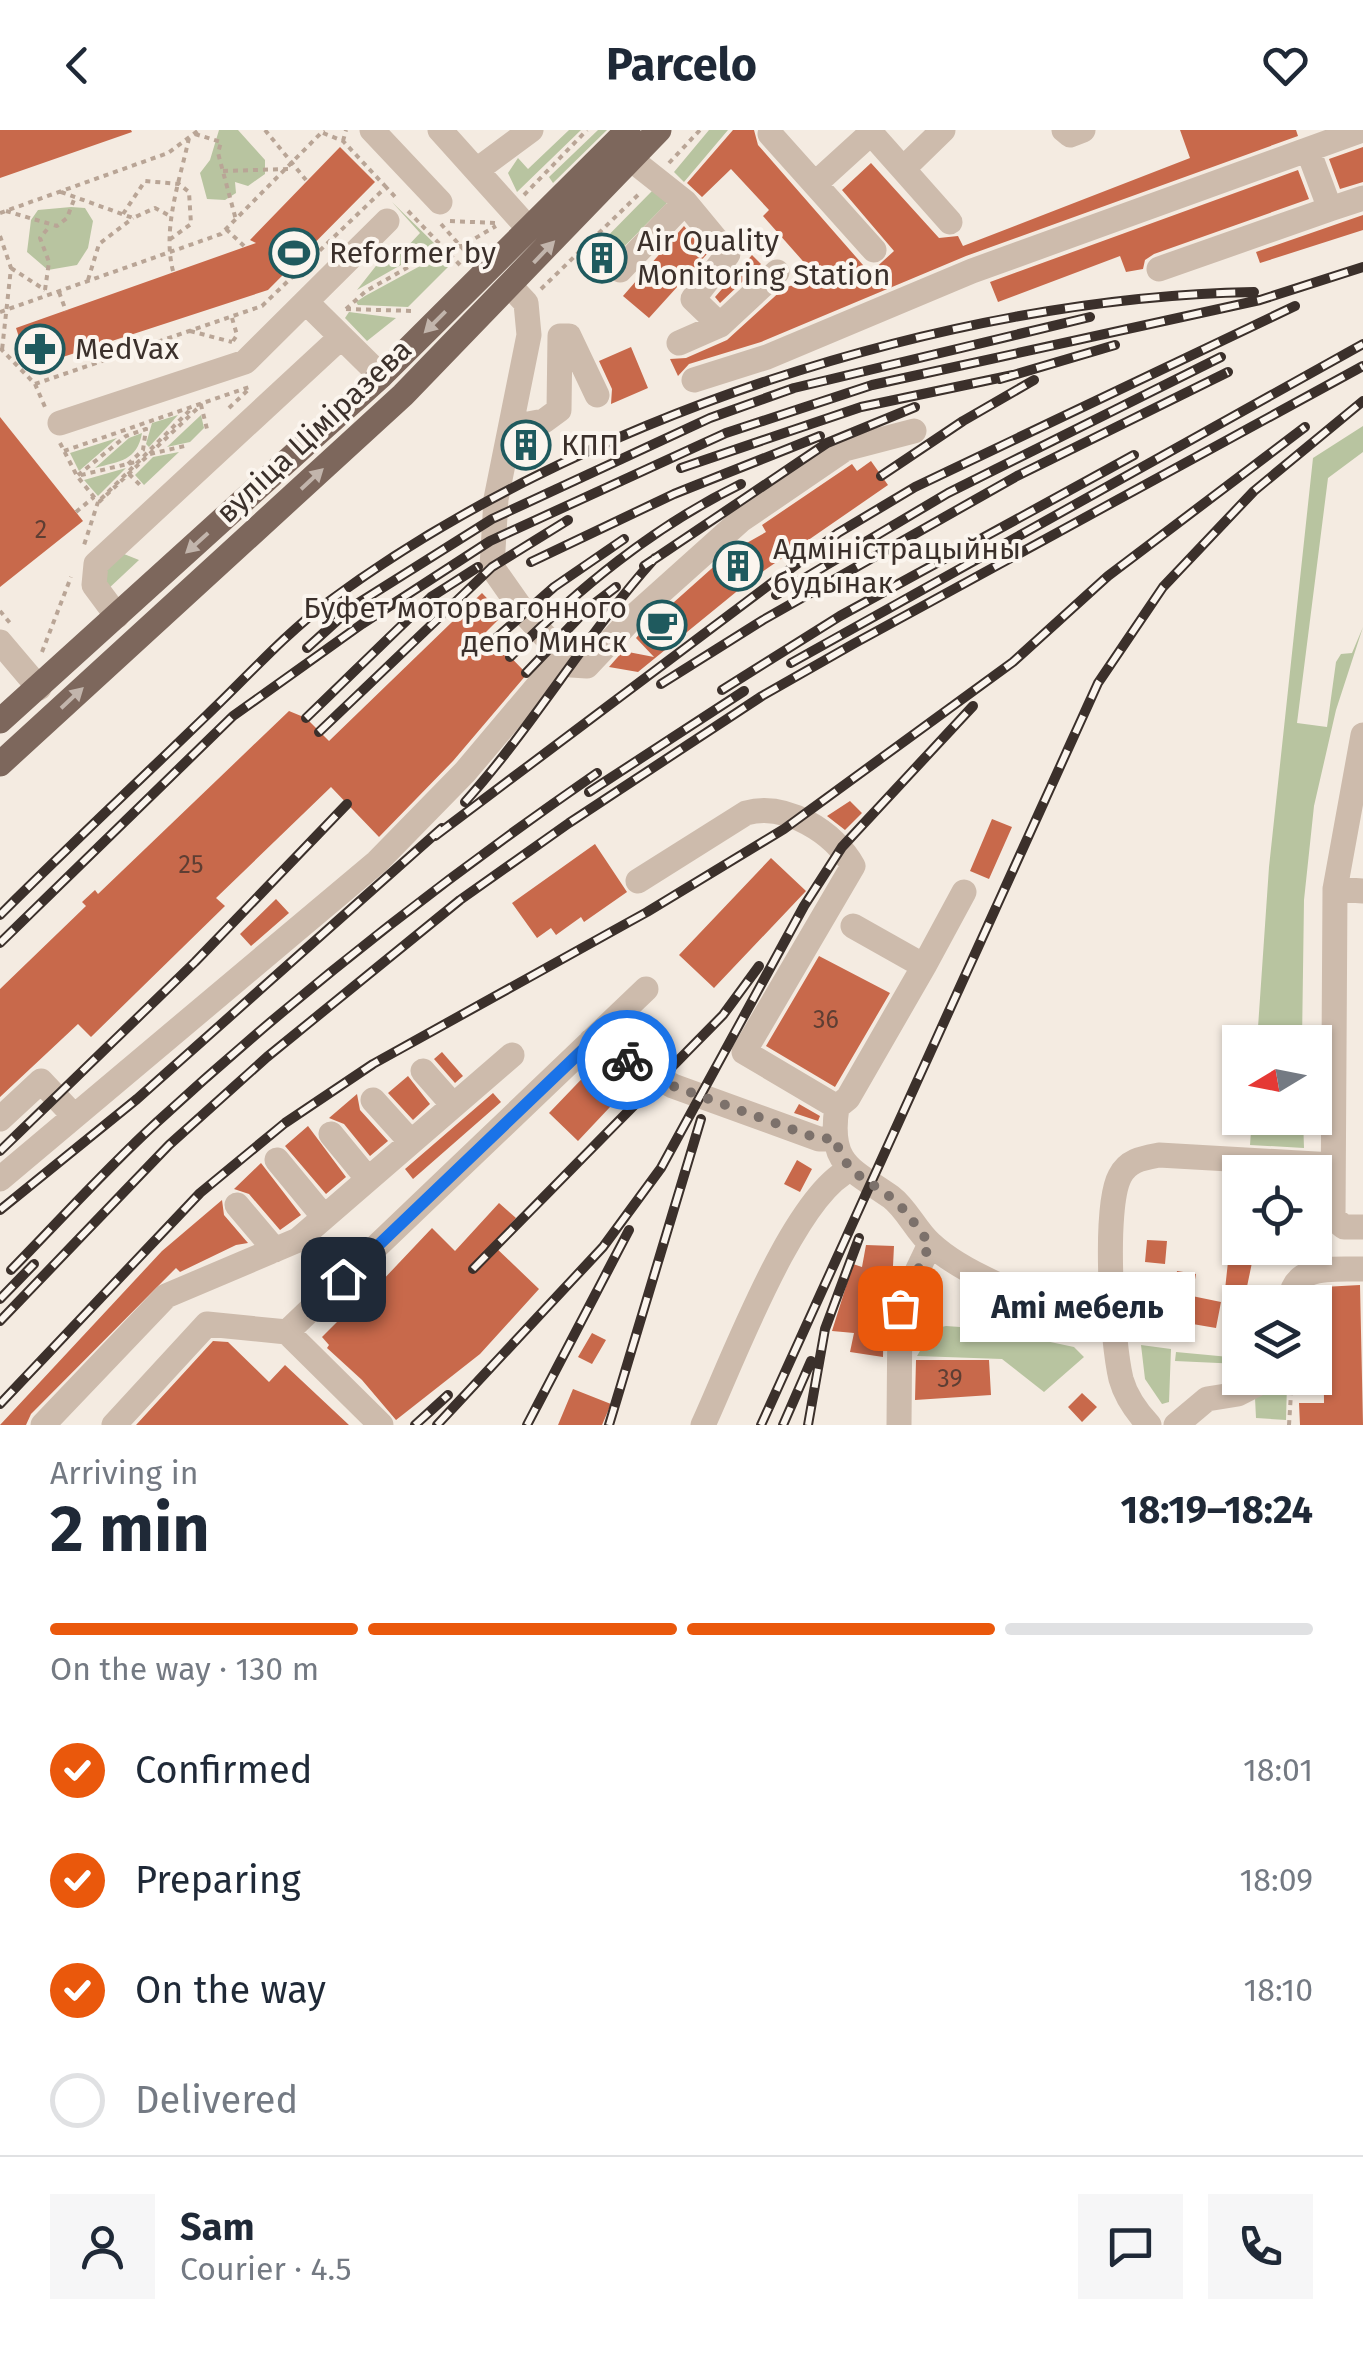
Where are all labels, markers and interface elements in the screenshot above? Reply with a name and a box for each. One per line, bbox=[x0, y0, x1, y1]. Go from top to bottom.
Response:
icon: back bbox=[50, 38, 105, 93]
text: Parcelo bbox=[606, 38, 757, 92]
icon: heart bbox=[1258, 38, 1313, 93]
place label: Air Quality Monitoring Station bbox=[637, 223, 891, 293]
sports icon: Reformer by bbox=[268, 227, 320, 279]
building icon: Air Quality Monitoring Station bbox=[576, 232, 628, 284]
place label: Reformer by bbox=[329, 235, 496, 271]
one-way arrow bbox=[532, 241, 556, 265]
one-way arrow bbox=[423, 310, 447, 334]
pharmacy icon: MedVax bbox=[14, 323, 66, 375]
place label: MedVax bbox=[75, 331, 179, 367]
street label: вуліца Ціміразева bbox=[209, 331, 419, 531]
building icon: КПП bbox=[500, 419, 552, 471]
place label: КПП bbox=[561, 427, 619, 463]
one-way arrow bbox=[300, 468, 324, 491]
house number: 2 bbox=[35, 515, 47, 545]
place label: Адміністрацыйны будынак bbox=[773, 531, 1021, 601]
one-way arrow bbox=[185, 532, 210, 554]
building icon: Адміністрацыйны будынак bbox=[712, 540, 764, 592]
place label: Буфет моторвагонного депо Минск bbox=[303, 590, 627, 660]
cafe icon: Буфет моторвагонного депо Минск bbox=[636, 599, 688, 651]
one-way arrow bbox=[60, 687, 84, 710]
house number: 25 bbox=[179, 850, 203, 880]
house number: 36 bbox=[813, 1005, 839, 1035]
courier bbox=[577, 1010, 677, 1110]
north arrow bbox=[1222, 1025, 1332, 1135]
map controls bbox=[1222, 1025, 1332, 1395]
icon: bike bbox=[600, 1033, 655, 1088]
button: locate bbox=[1222, 1155, 1332, 1265]
pin bbox=[301, 1237, 386, 1322]
icon: home bbox=[316, 1252, 371, 1307]
pin bbox=[858, 1266, 943, 1351]
callout: Ami мебель bbox=[960, 1273, 1195, 1343]
icon: bag bbox=[873, 1281, 928, 1336]
button: layers bbox=[1222, 1285, 1332, 1395]
text: Ami мебель bbox=[991, 1288, 1164, 1326]
house number: 39 bbox=[937, 1364, 963, 1394]
text: Arriving in bbox=[50, 1454, 198, 1492]
text: 18:19–18:24 bbox=[1121, 1487, 1313, 1533]
text: 2 min bbox=[50, 1490, 210, 1568]
text: On the way · 130 m bbox=[50, 1650, 319, 1688]
icon: check bbox=[50, 1743, 105, 1798]
text: Confirmed bbox=[135, 1747, 313, 1793]
text: 18:01 bbox=[1243, 1751, 1313, 1789]
icon: check bbox=[50, 1853, 105, 1908]
text: Preparing bbox=[135, 1857, 301, 1903]
text: 18:09 bbox=[1239, 1861, 1313, 1899]
icon: check bbox=[50, 1963, 105, 2018]
text: On the way bbox=[135, 1967, 326, 2013]
text: 18:10 bbox=[1243, 1971, 1313, 2009]
text: Delivered bbox=[135, 2077, 298, 2123]
button: person bbox=[50, 2194, 155, 2299]
button: chat bbox=[1078, 2194, 1183, 2299]
button: phone bbox=[1208, 2194, 1313, 2299]
text: Sam bbox=[180, 2204, 255, 2250]
text: Courier · 4.5 bbox=[180, 2250, 351, 2288]

